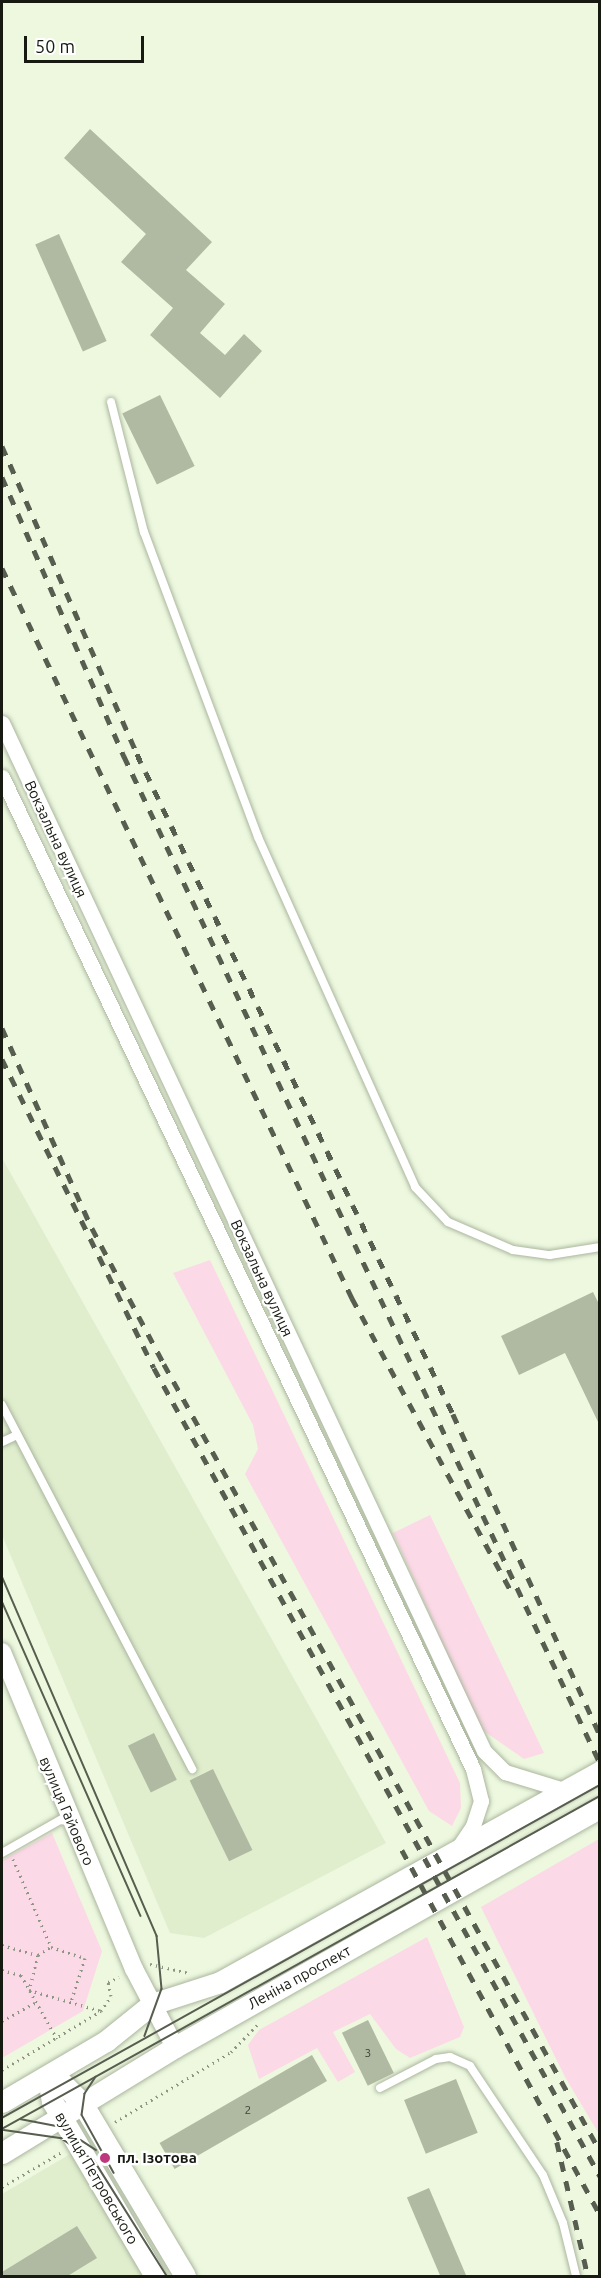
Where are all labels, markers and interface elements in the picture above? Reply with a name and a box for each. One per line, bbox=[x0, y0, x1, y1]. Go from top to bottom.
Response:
scale bar bbox=[27, 24, 147, 62]
text: 50 m bbox=[35, 36, 75, 56]
street label: Вокзальна вулиця bbox=[21, 778, 91, 900]
street label: Вокзальна вулиця bbox=[227, 1217, 297, 1339]
street label: вулиця Гайового bbox=[36, 1754, 98, 1868]
street label: Леніна проспект bbox=[244, 1941, 354, 2013]
house number: 3 bbox=[365, 2046, 371, 2060]
house number: 2 bbox=[245, 2103, 251, 2117]
street label: вулиця Петровського bbox=[52, 2109, 142, 2247]
place label: пл. Ізотова bbox=[117, 2149, 197, 2167]
marker: пл. Ізотова bbox=[98, 2151, 112, 2165]

